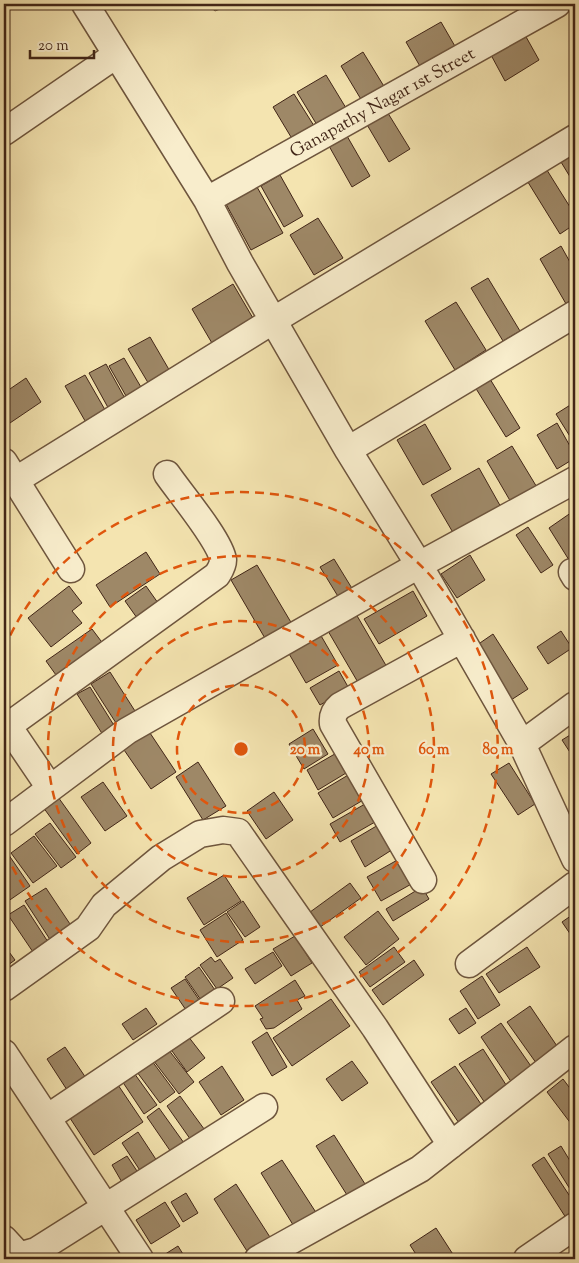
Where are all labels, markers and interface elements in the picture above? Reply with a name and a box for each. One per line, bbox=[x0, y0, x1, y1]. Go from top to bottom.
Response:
scale bar bbox=[30, 28, 94, 60]
text: 20 m bbox=[38, 36, 69, 57]
street label: Ganapathy Nagar 1st Street bbox=[285, 42, 481, 166]
centre of rings bbox=[232, 740, 250, 758]
text: 20 m bbox=[290, 740, 321, 761]
text: 40 m bbox=[353, 740, 385, 761]
text: 60 m bbox=[419, 740, 450, 761]
text: 80 m bbox=[482, 740, 514, 761]

